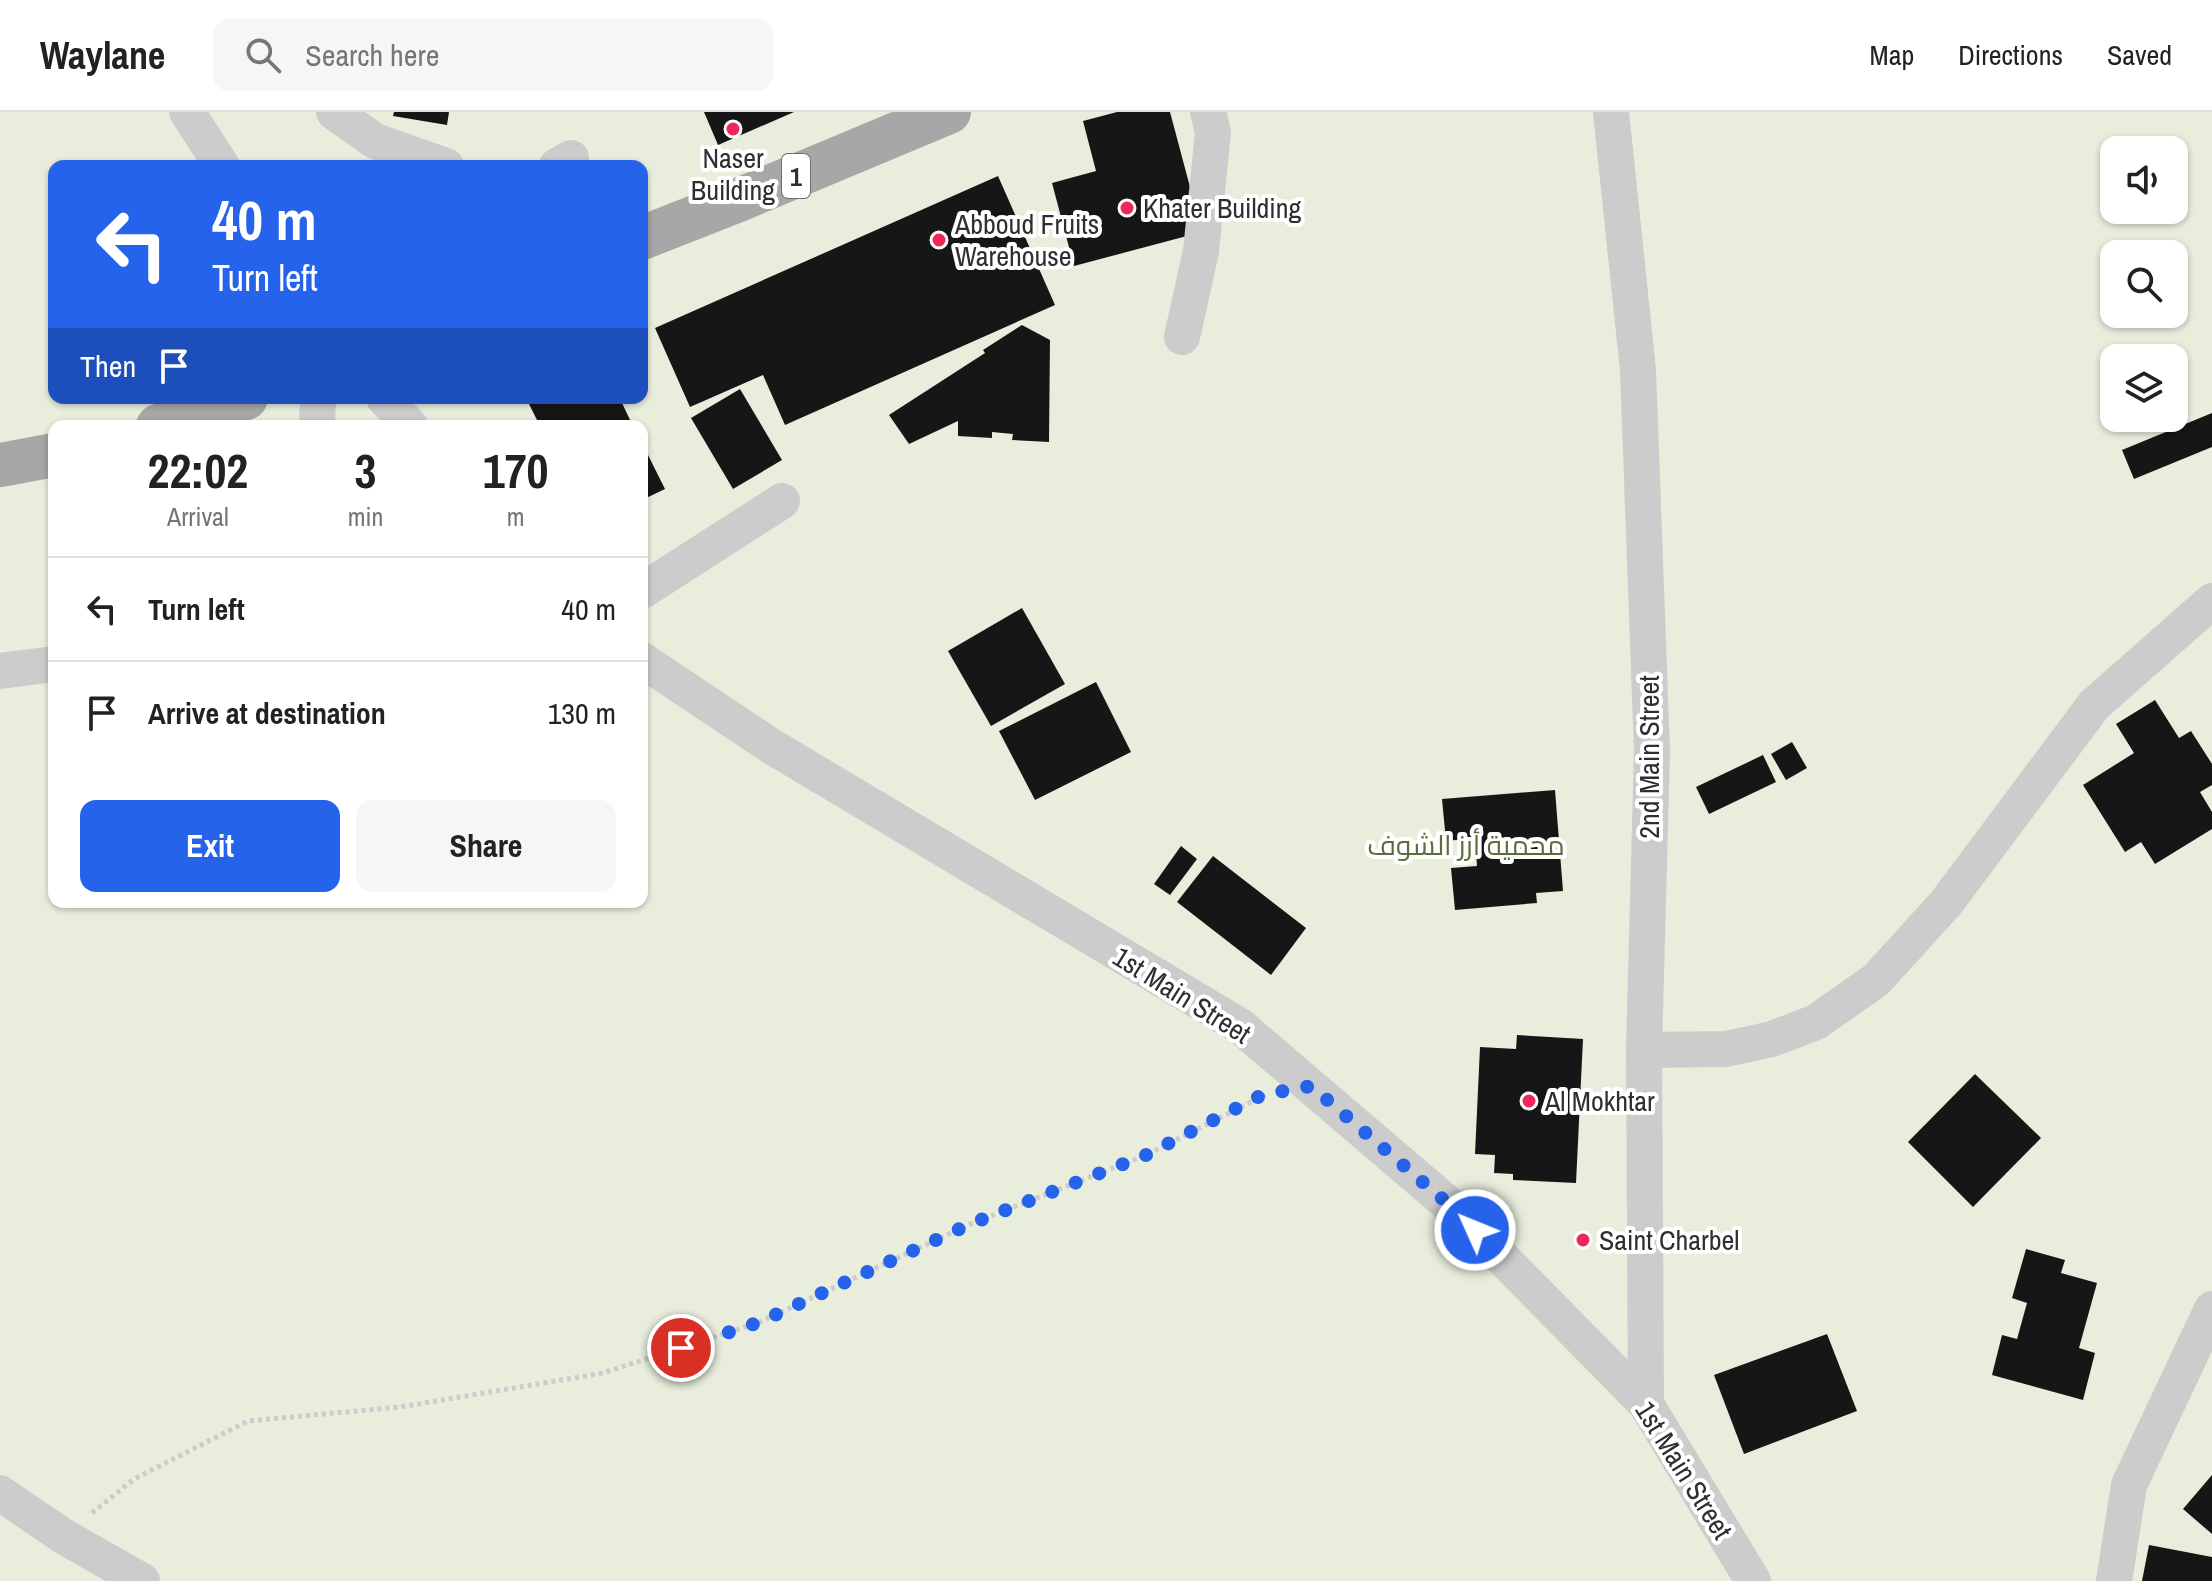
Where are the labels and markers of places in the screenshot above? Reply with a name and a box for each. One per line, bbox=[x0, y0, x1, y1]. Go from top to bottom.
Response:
marker: Naser Building bbox=[724, 120, 742, 138]
place label: Naser Building bbox=[691, 139, 775, 209]
place label: Khater Building bbox=[1143, 189, 1302, 227]
marker: Khater Building bbox=[1118, 199, 1136, 217]
place label: Abboud Fruits Warehouse bbox=[954, 205, 1099, 275]
marker: Abboud Fruits Warehouse bbox=[930, 231, 948, 249]
place label: Al Mokhtar bbox=[1544, 1082, 1655, 1120]
marker: Al Mokhtar bbox=[1520, 1092, 1538, 1110]
place label: Saint Charbel bbox=[1599, 1221, 1739, 1259]
marker: Saint Charbel bbox=[1574, 1231, 1592, 1249]
pin bbox=[647, 1314, 715, 1382]

